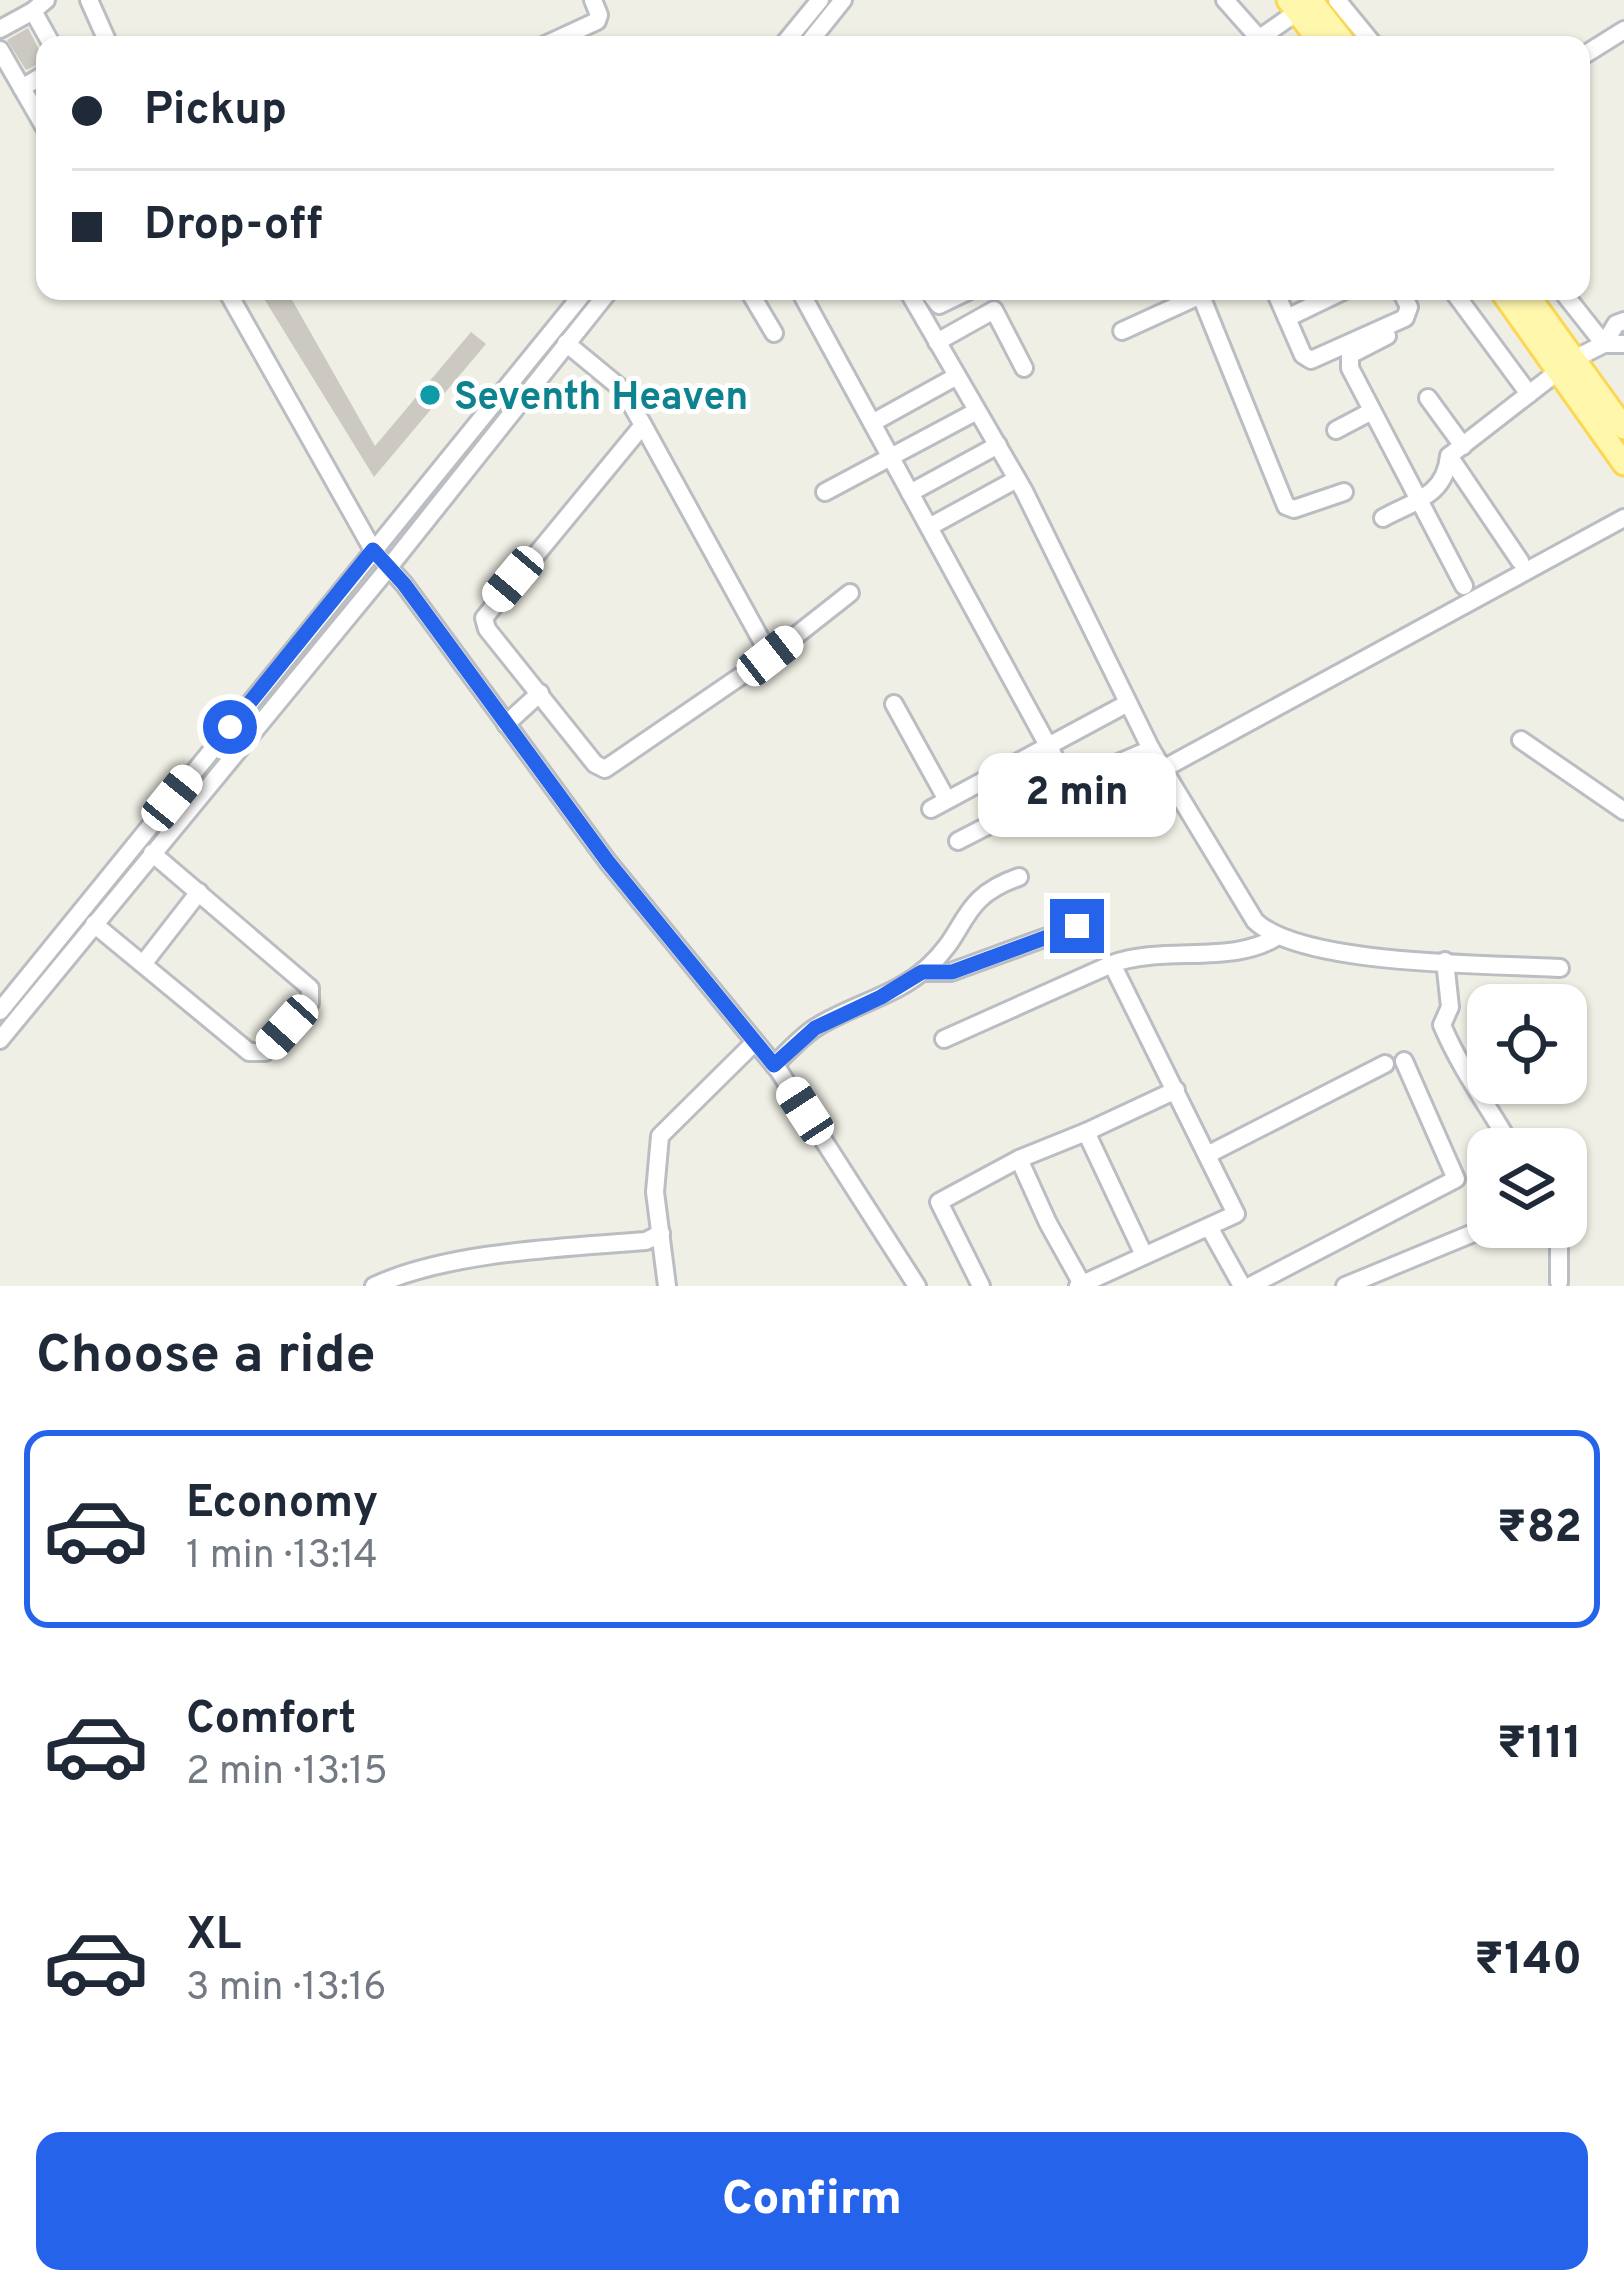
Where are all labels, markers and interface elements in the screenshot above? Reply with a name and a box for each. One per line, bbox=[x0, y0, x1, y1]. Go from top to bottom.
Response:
text: Pickup bbox=[144, 83, 287, 140]
text: Drop-off bbox=[144, 198, 323, 255]
place label: Seventh Heaven bbox=[454, 375, 748, 424]
marker: Seventh Heaven bbox=[417, 382, 443, 408]
car bbox=[476, 540, 550, 618]
car bbox=[731, 620, 809, 692]
route start bbox=[203, 700, 257, 754]
callout: 2 min bbox=[978, 752, 1176, 836]
car bbox=[135, 759, 209, 837]
text: 2 min bbox=[1025, 770, 1129, 819]
route end bbox=[1050, 899, 1104, 953]
map controls bbox=[1467, 984, 1587, 1248]
button: locate bbox=[1467, 984, 1587, 1104]
car bbox=[250, 988, 324, 1066]
car bbox=[770, 1071, 840, 1151]
button: layers bbox=[1467, 1128, 1587, 1248]
text: Choose a ride bbox=[36, 1323, 376, 1392]
icon: car bbox=[42, 1475, 150, 1583]
text: Economy bbox=[186, 1476, 378, 1533]
text: ₹82 bbox=[1497, 1501, 1582, 1558]
text: 1 min · 13:14 bbox=[186, 1533, 378, 1582]
icon: car bbox=[42, 1691, 150, 1799]
text: Comfort bbox=[186, 1692, 356, 1749]
text: ₹111 bbox=[1497, 1717, 1582, 1774]
text: 2 min · 13:15 bbox=[186, 1749, 388, 1798]
icon: car bbox=[42, 1907, 150, 2015]
text: XL bbox=[186, 1908, 241, 1965]
text: ₹140 bbox=[1474, 1933, 1582, 1990]
text: 3 min · 13:16 bbox=[186, 1965, 387, 2014]
button: Confirm bbox=[36, 2132, 1588, 2270]

